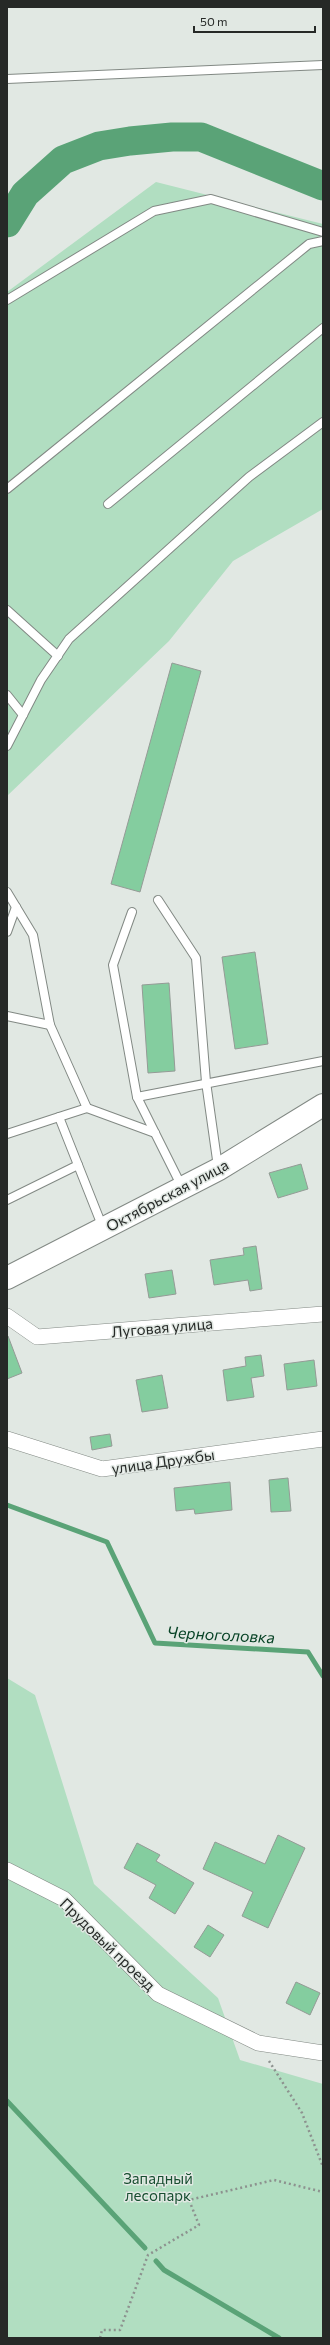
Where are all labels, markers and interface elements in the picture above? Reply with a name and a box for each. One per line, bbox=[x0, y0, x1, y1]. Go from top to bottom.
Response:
scale bar bbox=[194, 8, 315, 34]
text: 50 m bbox=[200, 14, 228, 28]
street label: Октябрьская улица bbox=[103, 1155, 231, 1235]
street label: Луговая улица bbox=[110, 1314, 214, 1340]
street label: улица Дружбы bbox=[110, 1445, 216, 1477]
water label: Черноголовка bbox=[167, 1622, 275, 1646]
street label: Прудовый проезд bbox=[57, 1894, 159, 1994]
park label: Западный лесопарк bbox=[123, 2169, 193, 2204]

